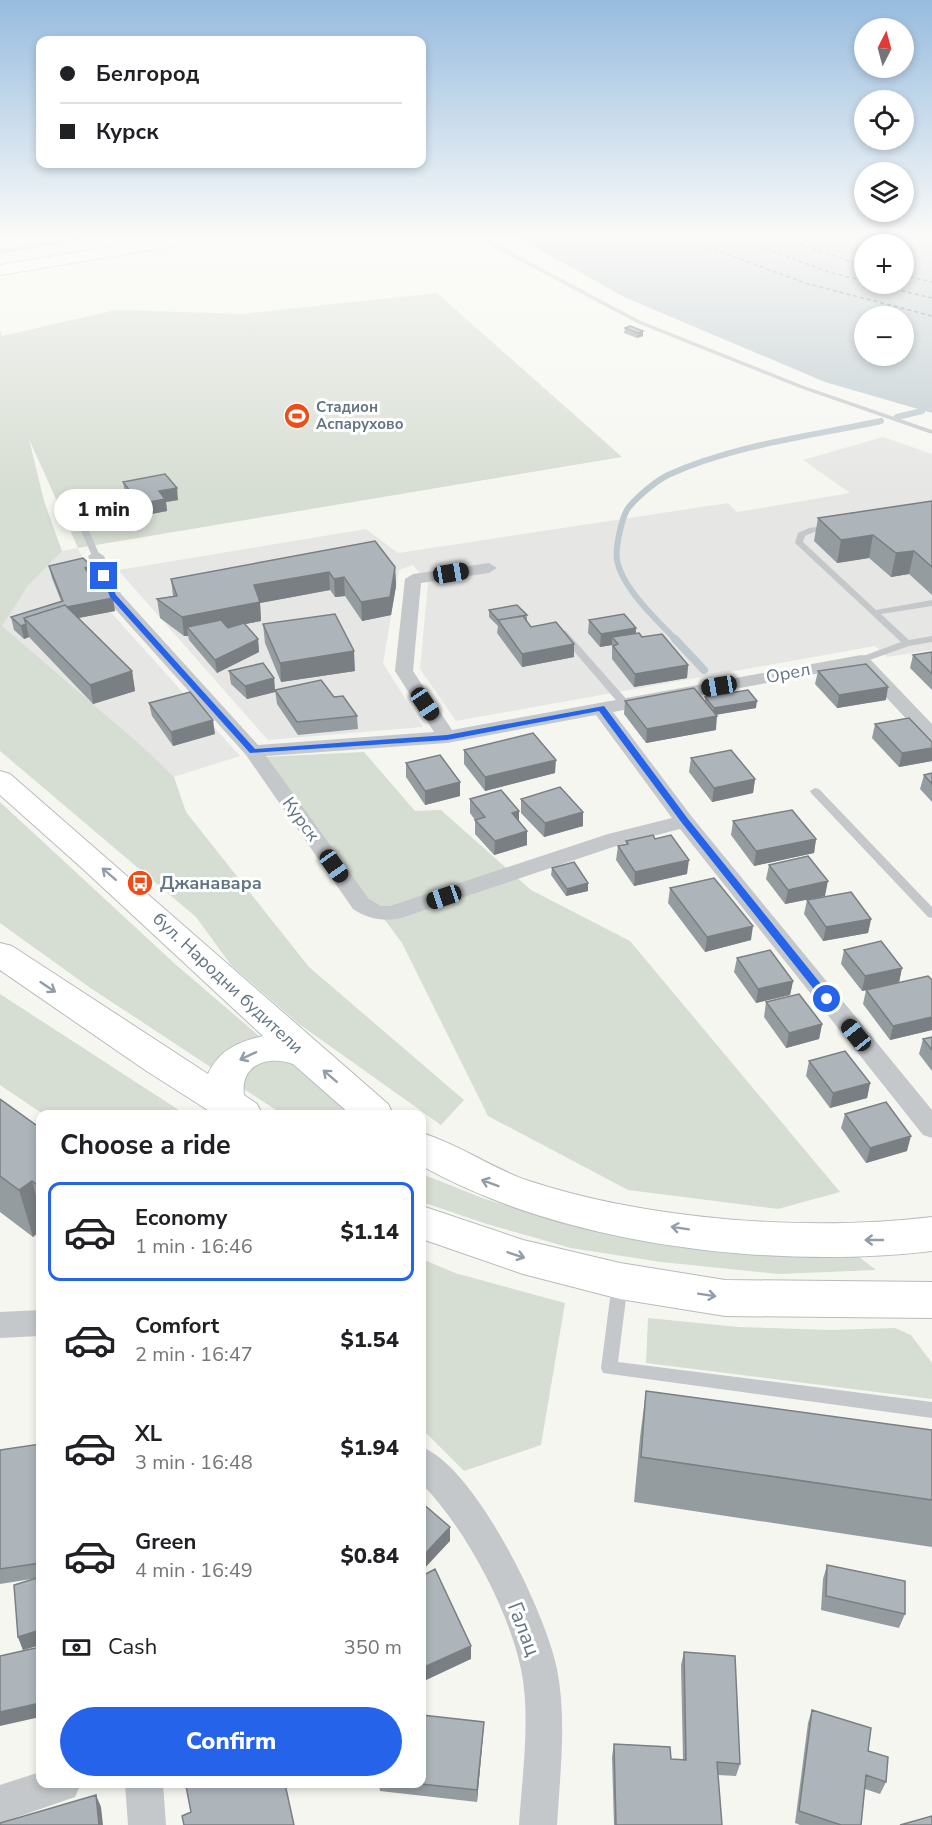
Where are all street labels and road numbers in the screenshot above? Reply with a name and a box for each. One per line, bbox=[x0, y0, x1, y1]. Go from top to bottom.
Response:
street label: Орел bbox=[764, 657, 812, 689]
street label: Курск bbox=[277, 792, 325, 846]
street label: бул. Народни будители bbox=[148, 907, 308, 1059]
street label: Галац bbox=[501, 1598, 547, 1660]

